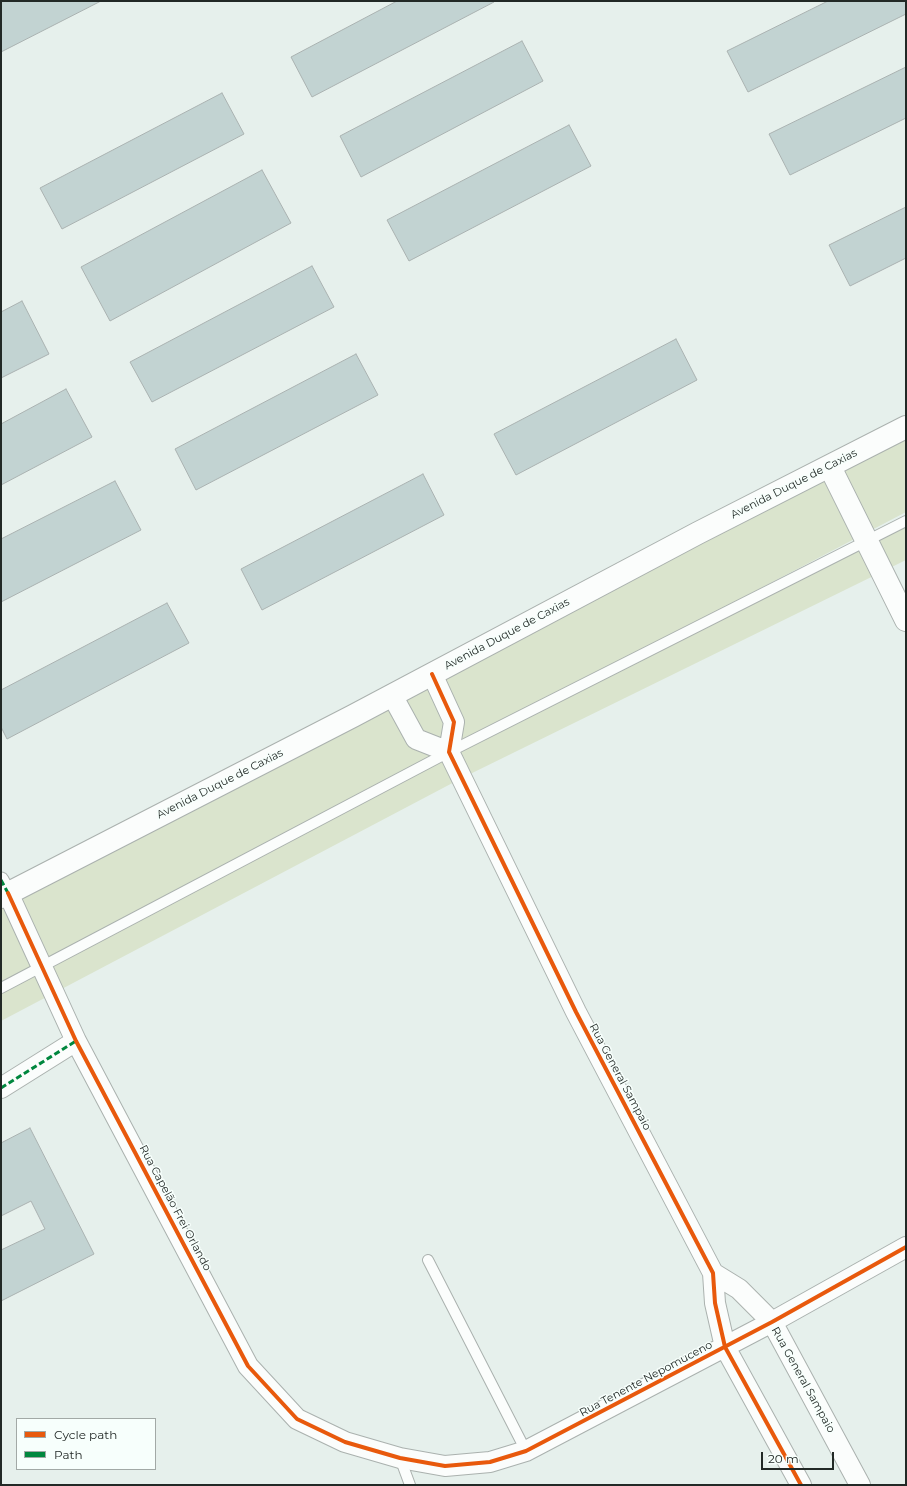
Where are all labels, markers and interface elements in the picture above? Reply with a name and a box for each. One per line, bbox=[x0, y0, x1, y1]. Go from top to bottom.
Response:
street label: Avenida Duque de Caxias bbox=[729, 446, 859, 522]
street label: Avenida Duque de Caxias bbox=[442, 595, 572, 673]
street label: Avenida Duque de Caxias bbox=[155, 746, 285, 822]
street label: Rua General Sampaio bbox=[586, 1021, 654, 1133]
street label: Rua Capelão Frei Orlando bbox=[136, 1143, 214, 1273]
street label: Rua General Sampaio bbox=[768, 1325, 838, 1435]
street label: Rua Tenente Nepomuceno bbox=[577, 1338, 715, 1420]
legend bbox=[16, 1418, 156, 1470]
text: Cycle path bbox=[54, 1427, 117, 1442]
scale bar bbox=[763, 1444, 836, 1470]
text: Path bbox=[54, 1447, 83, 1462]
text: 20 m bbox=[768, 1451, 799, 1466]

